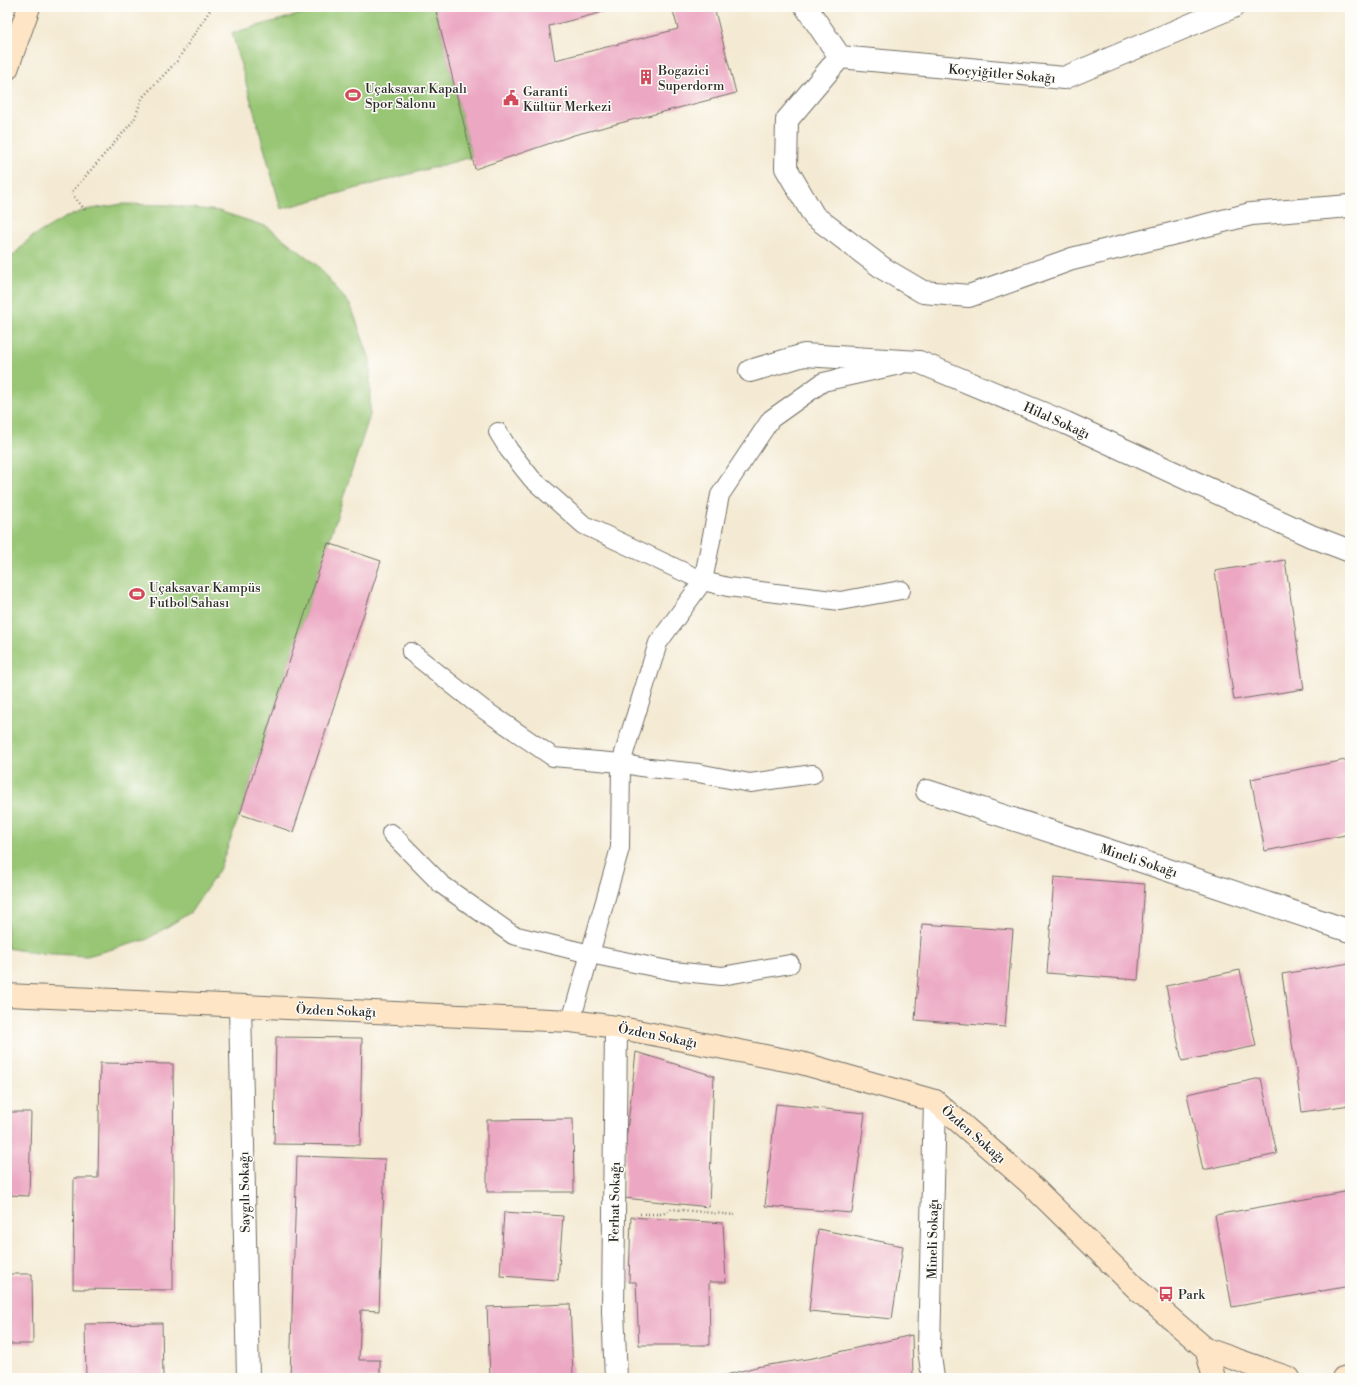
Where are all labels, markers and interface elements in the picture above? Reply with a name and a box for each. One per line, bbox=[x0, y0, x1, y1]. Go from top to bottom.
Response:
street label: Koçyiğitler Sokağı bbox=[948, 61, 1056, 87]
place label: Bogazici Superdorm bbox=[657, 63, 725, 94]
building icon: Bogazici Superdorm bbox=[637, 68, 655, 86]
place label: Uçaksavar Kapalı Spor Salonu bbox=[365, 81, 467, 112]
place label: Garanti Kültür Merkezi bbox=[523, 84, 612, 115]
sports icon: Uçaksavar Kapalı Spor Salonu bbox=[344, 86, 362, 104]
public building icon: Garanti Kültür Merkezi bbox=[502, 89, 520, 107]
street label: Hilal Sokağı bbox=[1021, 399, 1092, 443]
place label: Uçaksavar Kampüs Futbol Sahası bbox=[149, 580, 261, 611]
sports icon: Uçaksavar Kampüs Futbol Sahası bbox=[128, 585, 146, 603]
street label: Mineli Sokağı bbox=[1098, 841, 1179, 881]
street label: Özden Sokağı bbox=[296, 1001, 376, 1020]
street label: Özden Sokağı bbox=[617, 1019, 699, 1052]
street label: Özden Sokağı bbox=[938, 1102, 1010, 1167]
street label: Saygılı Sokağı bbox=[236, 1151, 254, 1233]
street label: Ferhat Sokağı bbox=[606, 1161, 624, 1243]
street label: Mineli Sokağı bbox=[924, 1199, 942, 1279]
bus stop icon: Park bbox=[1157, 1285, 1175, 1303]
place label: Park bbox=[1178, 1287, 1206, 1303]

